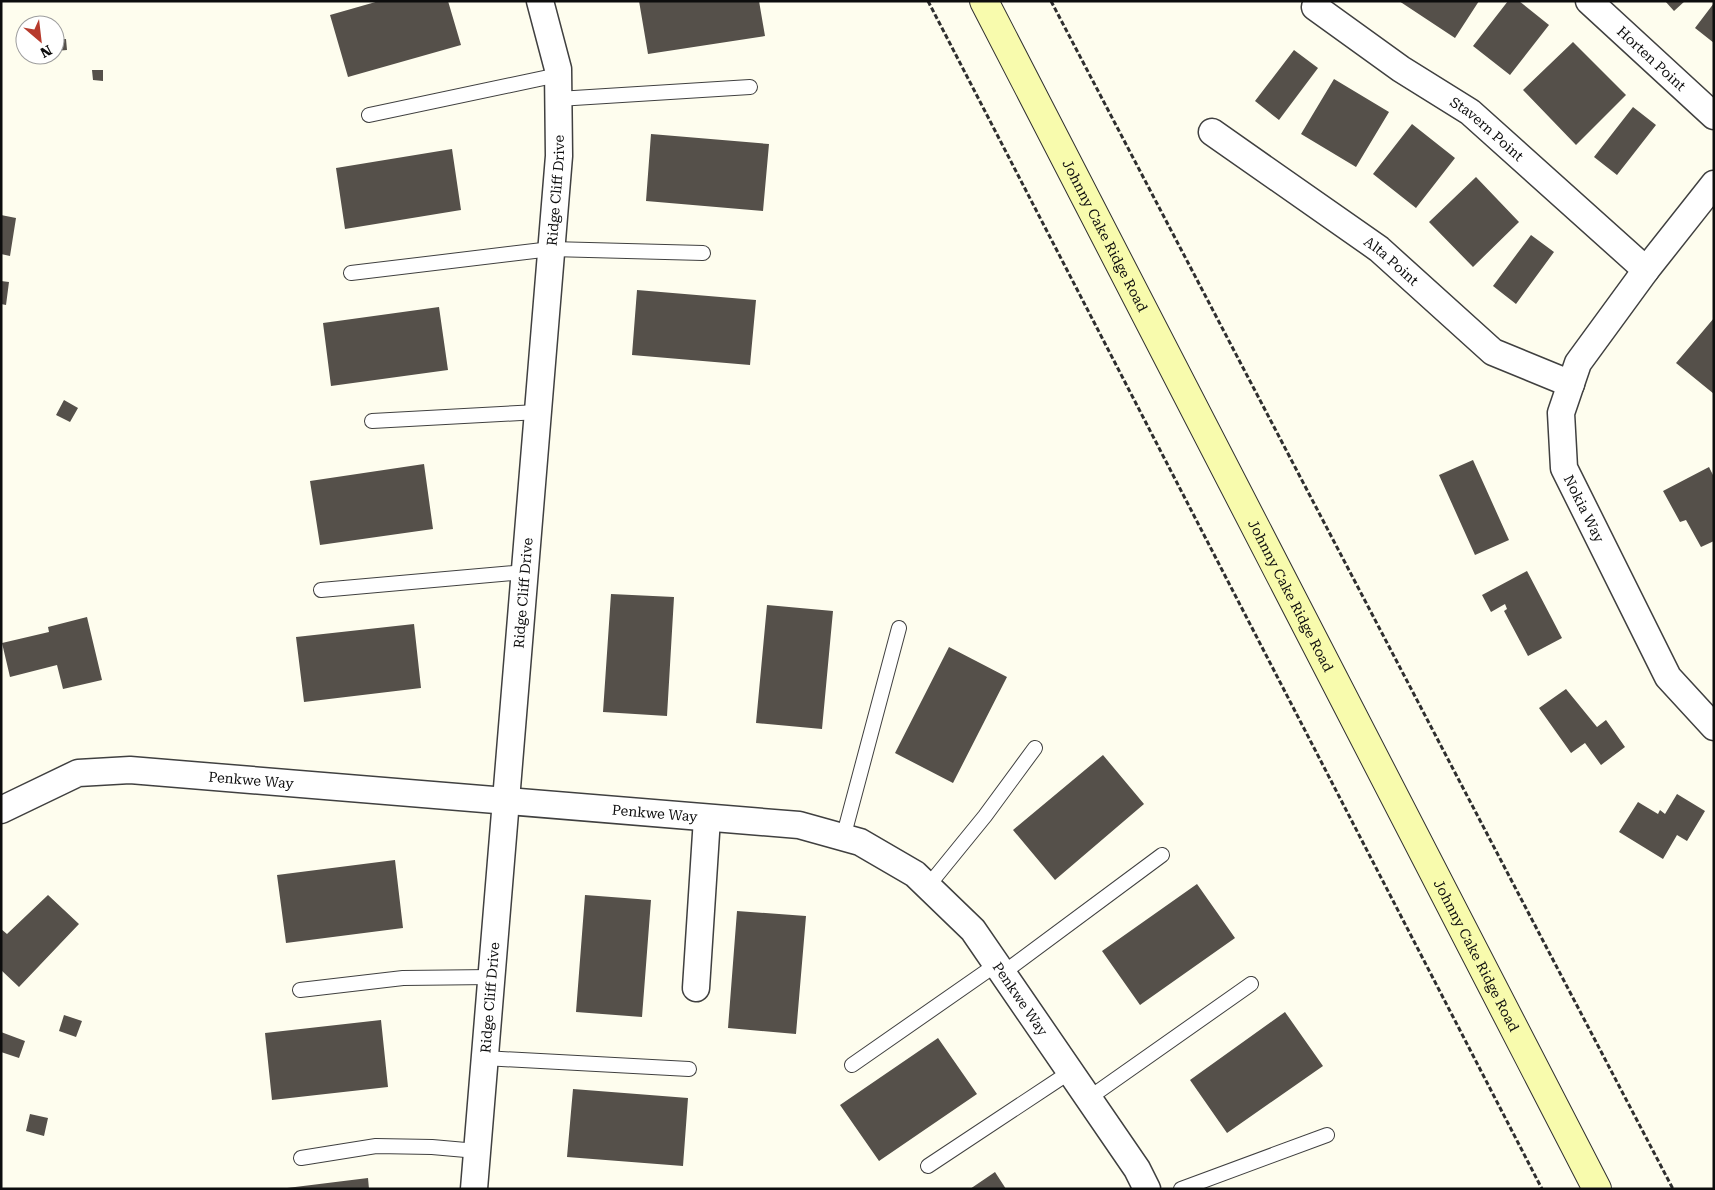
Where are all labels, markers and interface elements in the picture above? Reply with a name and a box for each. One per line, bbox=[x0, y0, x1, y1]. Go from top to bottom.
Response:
north arrow bbox=[15, 15, 65, 65]
street label: Horten Point bbox=[1614, 23, 1689, 94]
text: N bbox=[37, 42, 55, 61]
street label: Stavern Point bbox=[1447, 94, 1527, 164]
street label: Ridge Cliff Drive bbox=[544, 135, 567, 246]
street label: Johnny Cake Ridge Road bbox=[1059, 157, 1151, 314]
street label: Alta Point bbox=[1361, 233, 1422, 289]
street label: Nokia Way bbox=[1561, 472, 1608, 546]
street label: Johnny Cake Ridge Road bbox=[1245, 517, 1337, 674]
street label: Ridge Cliff Drive bbox=[511, 537, 536, 649]
street label: Penkwe Way bbox=[208, 768, 295, 791]
street label: Penkwe Way bbox=[611, 802, 699, 825]
street label: Johnny Cake Ridge Road bbox=[1431, 877, 1522, 1034]
street label: Ridge Cliff Drive bbox=[477, 941, 502, 1054]
street label: Penkwe Way bbox=[989, 959, 1052, 1039]

